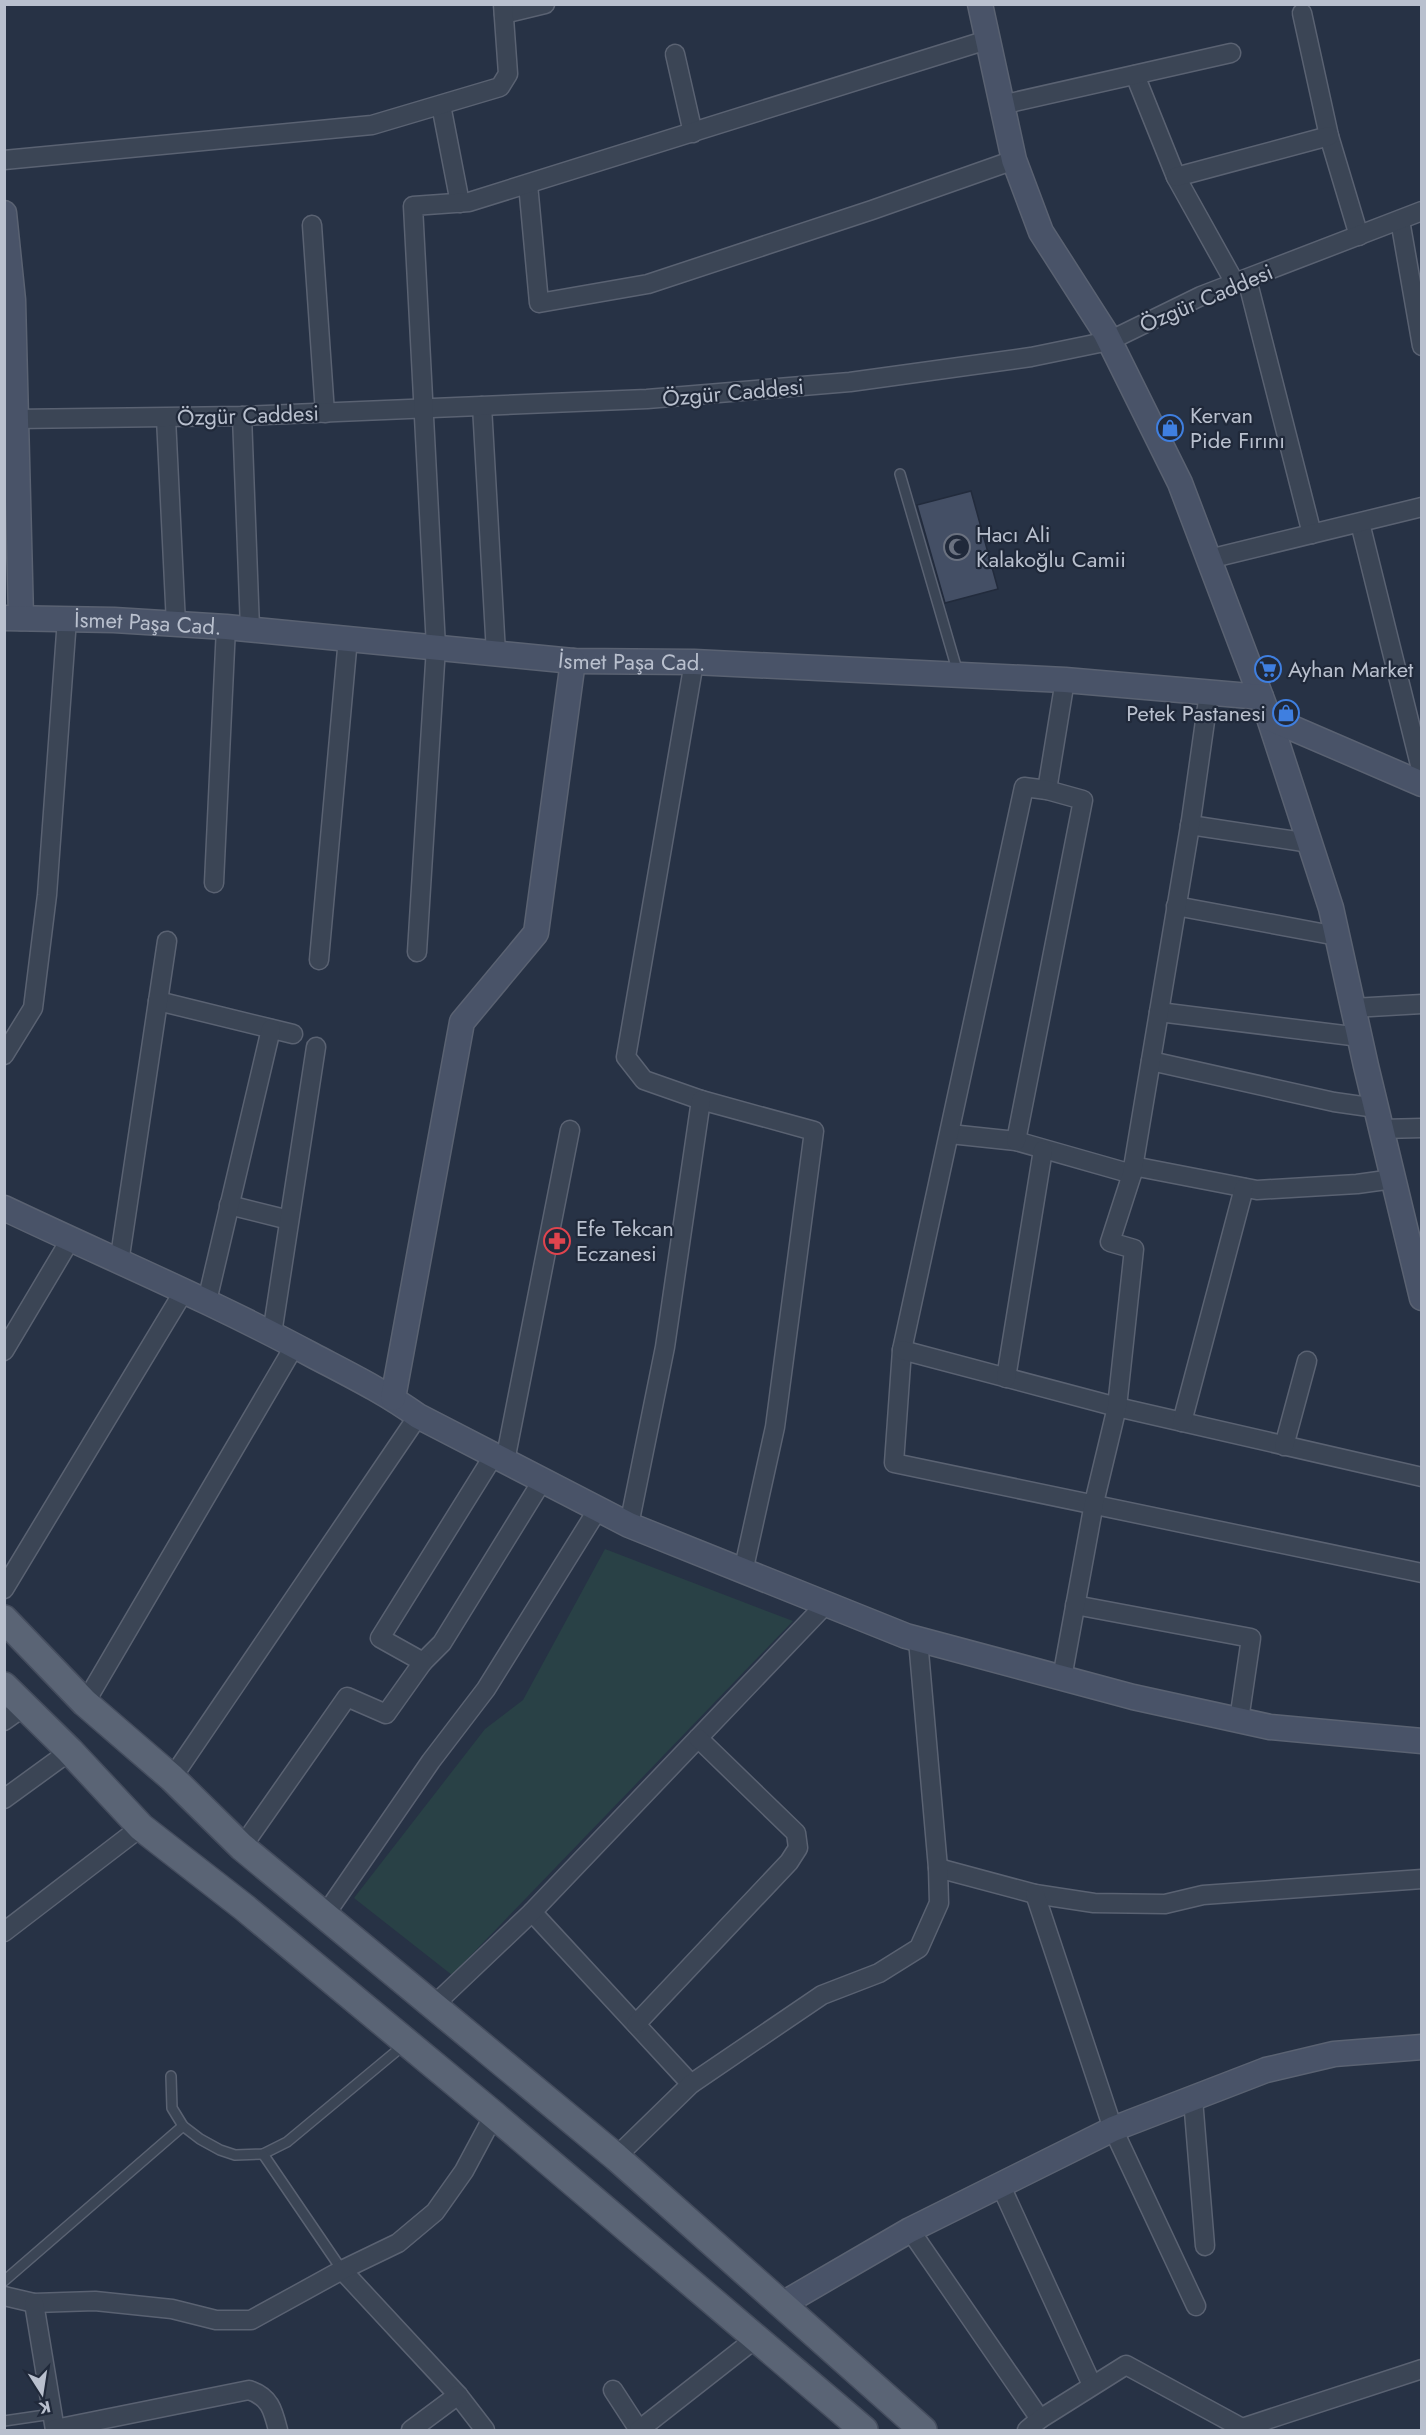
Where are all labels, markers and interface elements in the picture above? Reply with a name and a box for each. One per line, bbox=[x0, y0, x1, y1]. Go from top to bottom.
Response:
street label: Özgür Caddesi bbox=[1134, 256, 1278, 340]
street label: Özgür Caddesi bbox=[661, 370, 805, 414]
street label: Özgür Caddesi bbox=[176, 397, 320, 433]
place label: Kervan Pide Fırını bbox=[1190, 399, 1285, 456]
shop icon: Kervan Pide Fırını bbox=[1155, 413, 1185, 443]
place label: Hacı Ali Kalakoğlu Camii bbox=[976, 518, 1126, 575]
mosque icon: Hacı Ali Kalakoğlu Camii bbox=[942, 532, 972, 562]
street label: İsmet Paşa Cad. bbox=[74, 603, 223, 643]
street label: İsmet Paşa Cad. bbox=[557, 644, 707, 679]
place label: Ayhan Market bbox=[1288, 653, 1414, 685]
supermarket icon: Ayhan Market bbox=[1253, 654, 1283, 684]
place label: Petek Pastanesi bbox=[1126, 697, 1266, 729]
shop icon: Petek Pastanesi bbox=[1271, 698, 1301, 728]
place label: Efe Tekcan Eczanesi bbox=[576, 1212, 674, 1269]
pharmacy icon: Efe Tekcan Eczanesi bbox=[542, 1226, 572, 1256]
north arrow bbox=[12, 2363, 72, 2423]
text: K bbox=[36, 2395, 53, 2420]

